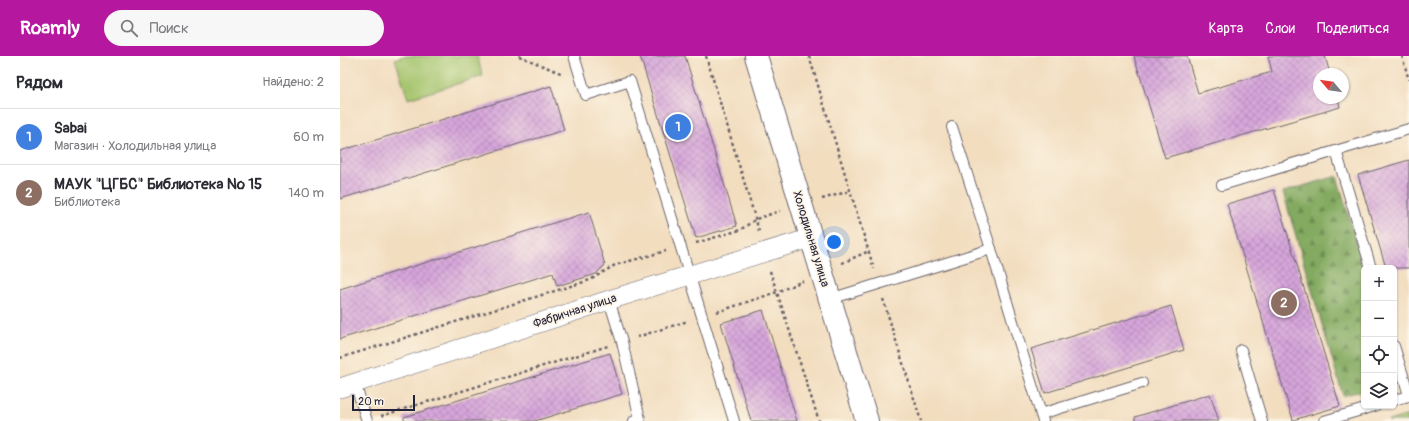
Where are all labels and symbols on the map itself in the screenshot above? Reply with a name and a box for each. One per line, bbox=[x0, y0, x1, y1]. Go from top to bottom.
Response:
north arrow bbox=[1313, 68, 1349, 104]
pin: 1 bbox=[665, 112, 691, 142]
street label: Холодильная улица bbox=[789, 189, 833, 289]
your location bbox=[824, 232, 844, 252]
pin: 2 bbox=[1271, 288, 1297, 318]
street label: Фабричная улица bbox=[531, 290, 619, 332]
scale bar bbox=[352, 393, 415, 412]

